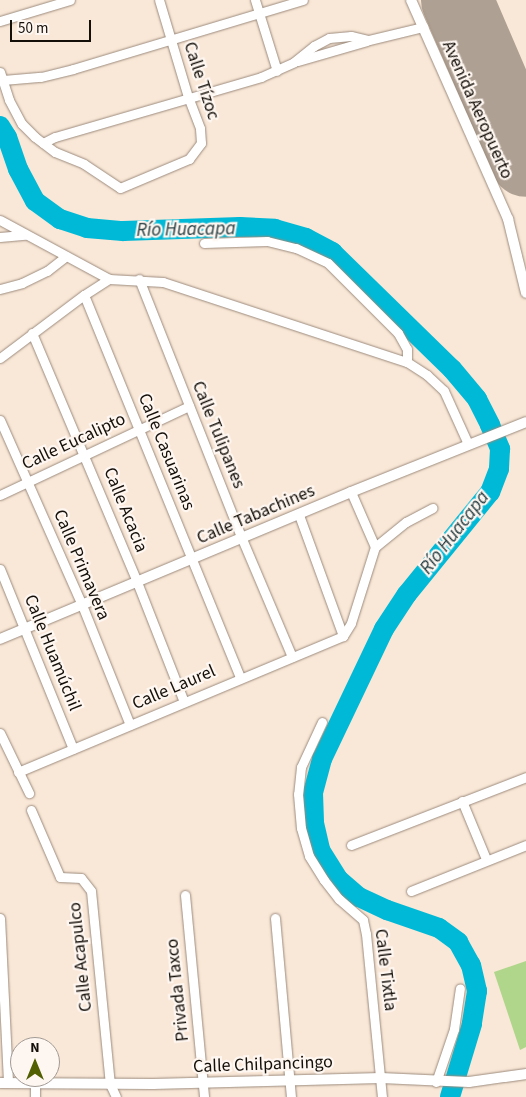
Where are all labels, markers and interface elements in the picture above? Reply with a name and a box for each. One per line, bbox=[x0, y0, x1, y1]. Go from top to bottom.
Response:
scale bar bbox=[12, 10, 94, 42]
text: 50 m bbox=[18, 18, 48, 39]
street label: Avenida Aeropuerto bbox=[437, 38, 517, 182]
street label: Calle Tízoc bbox=[178, 39, 224, 123]
water label: Río Huacapa bbox=[136, 218, 236, 242]
street label: Calle Tulipanes bbox=[187, 378, 249, 492]
street label: Calle Casuarinas bbox=[133, 390, 199, 514]
street label: Calle Eucalipto bbox=[19, 409, 129, 475]
street label: Calle Acacia bbox=[98, 464, 152, 556]
street label: Calle Tabachines bbox=[194, 480, 318, 550]
water label: Río Huacapa bbox=[416, 487, 494, 579]
street label: Calle Primavera bbox=[48, 506, 114, 624]
street label: Calle Huamúchil bbox=[19, 592, 85, 714]
street label: Calle Laurel bbox=[129, 661, 219, 715]
street label: Calle Acapulco bbox=[65, 901, 97, 1013]
street label: Calle Tixtla bbox=[369, 928, 401, 1012]
street label: Privada Taxco bbox=[162, 937, 194, 1043]
north arrow bbox=[10, 1037, 60, 1087]
text: N bbox=[30, 1038, 40, 1058]
street label: Calle Chilpancingo bbox=[193, 1052, 333, 1078]

